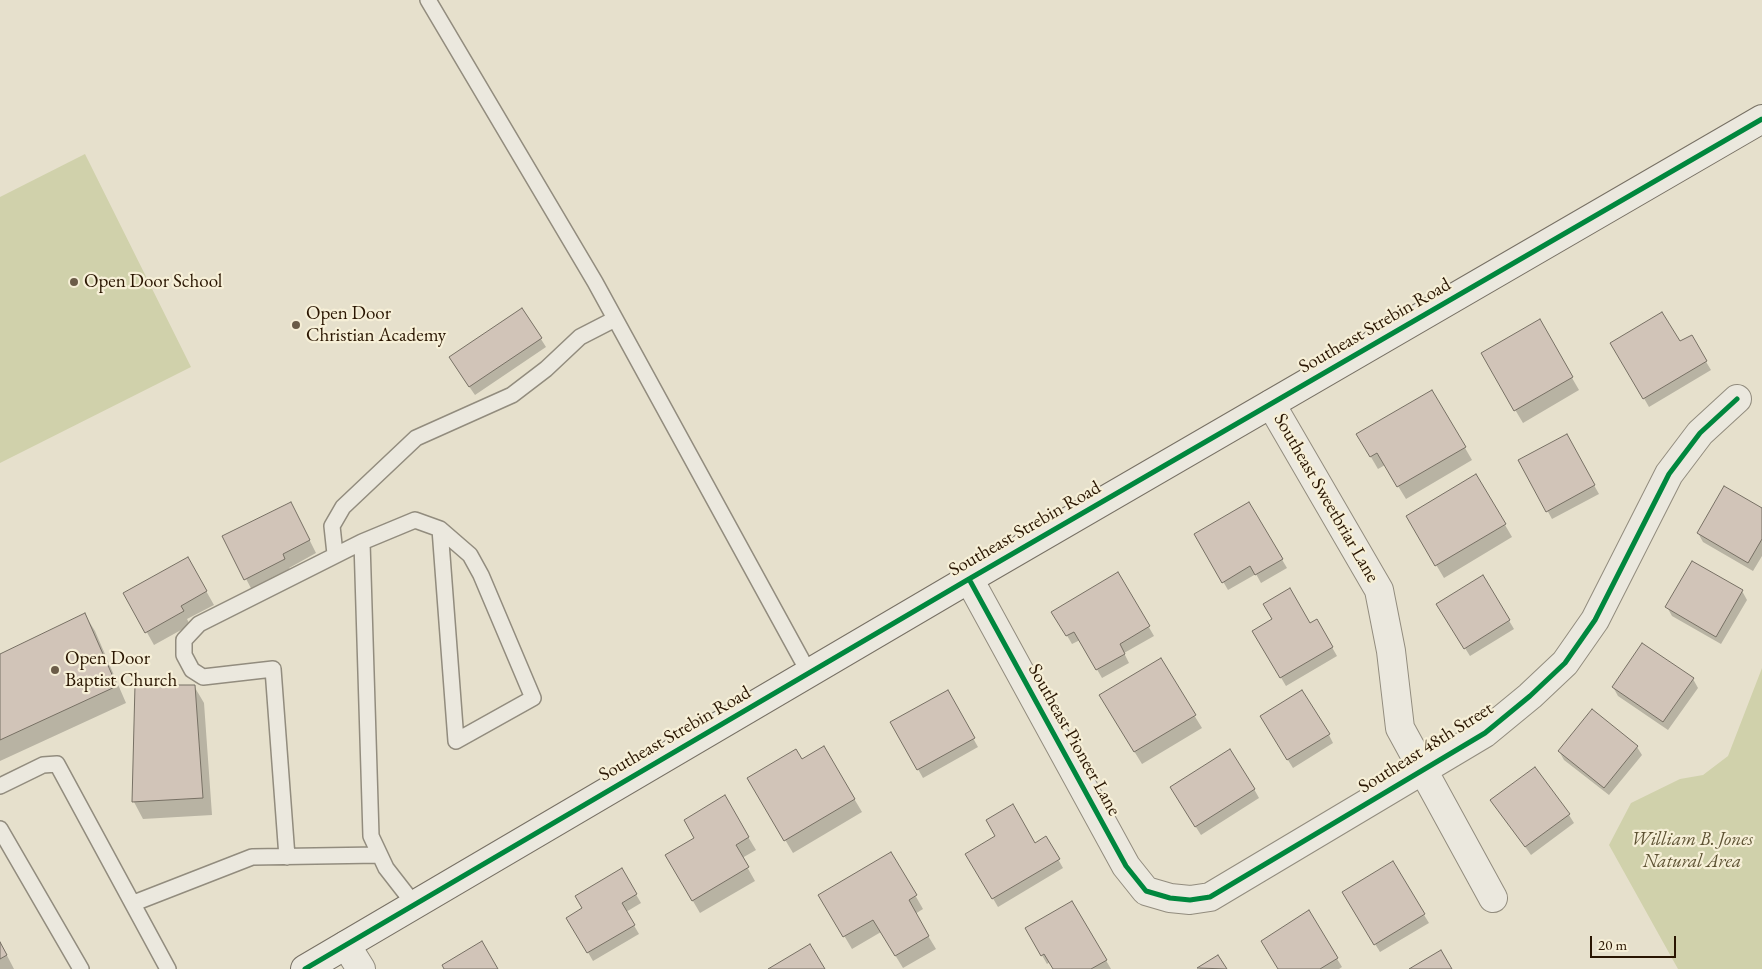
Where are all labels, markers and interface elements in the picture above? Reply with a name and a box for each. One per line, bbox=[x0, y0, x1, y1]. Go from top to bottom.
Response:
place label: Open Door School bbox=[84, 271, 222, 293]
street label: Southeast Strebin Road bbox=[1295, 273, 1455, 379]
marker: Open Door School bbox=[68, 276, 80, 288]
place label: Open Door Christian Academy bbox=[306, 303, 446, 347]
marker: Open Door Christian Academy bbox=[290, 319, 302, 331]
street label: Southeast Sweetbriar Lane bbox=[1268, 409, 1384, 587]
street label: Southeast Strebin Road bbox=[945, 476, 1105, 582]
place label: Open Door Baptist Church bbox=[65, 648, 177, 692]
street label: Southeast Pioneer Lane bbox=[1023, 660, 1125, 820]
marker: Open Door Baptist Church bbox=[49, 664, 61, 676]
street label: Southeast Strebin Road bbox=[595, 681, 755, 787]
street label: Southeast 48th Street bbox=[1354, 697, 1498, 799]
park label: William B. Jones Natural Area bbox=[1631, 829, 1753, 873]
scale bar bbox=[1592, 926, 1678, 958]
text: 20 m bbox=[1598, 935, 1627, 954]

